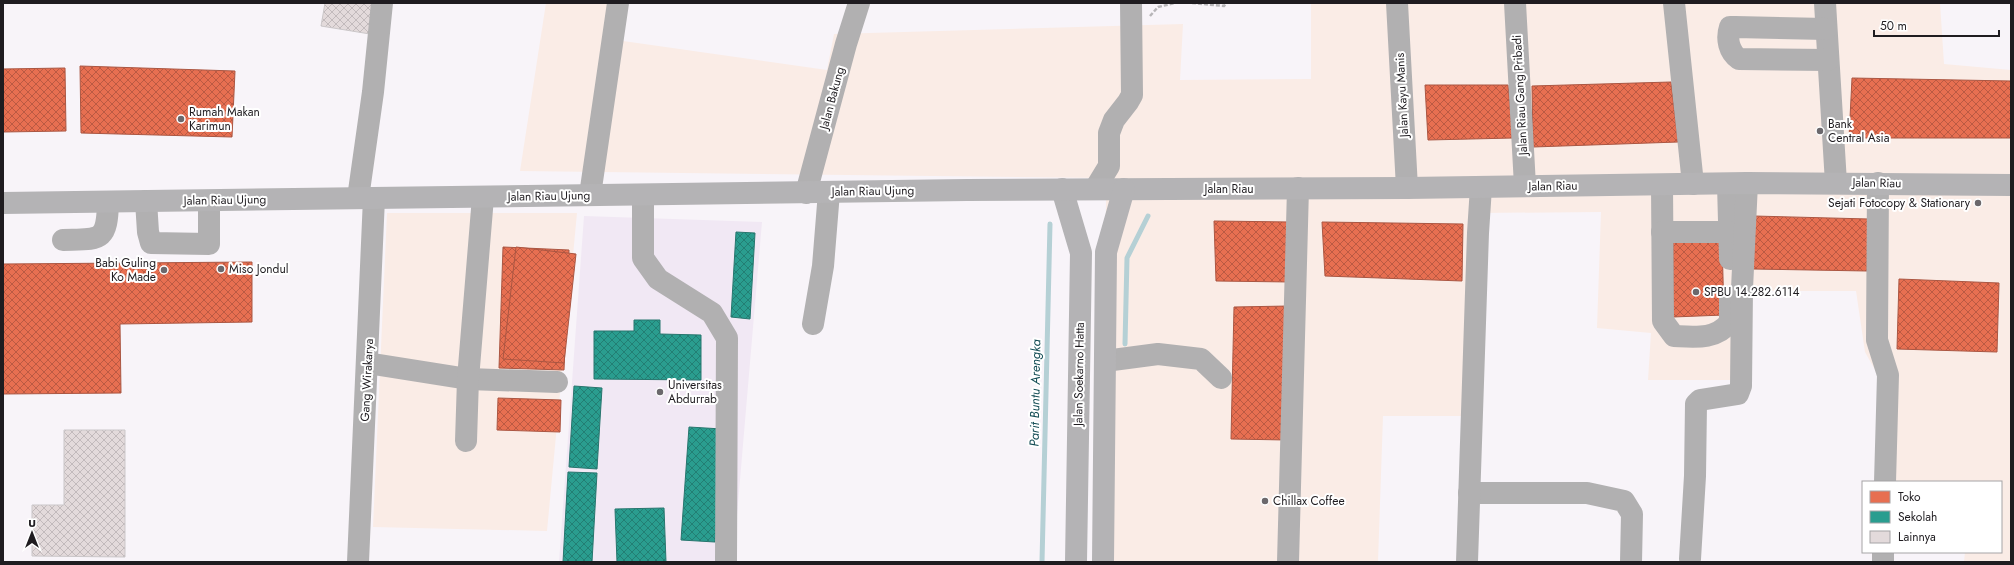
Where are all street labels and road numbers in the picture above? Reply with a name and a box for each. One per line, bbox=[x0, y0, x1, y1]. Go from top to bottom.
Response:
street label: Jalan Riau Gang Pribadi bbox=[1508, 34, 1532, 158]
street label: Jalan Kayu Manis bbox=[1391, 52, 1413, 140]
street label: Jalan Bakung bbox=[814, 65, 849, 133]
street label: Jalan Riau bbox=[1850, 174, 1902, 192]
street label: Jalan Riau bbox=[1526, 177, 1578, 195]
street label: Jalan Riau bbox=[1203, 180, 1254, 198]
street label: Jalan Riau Ujung bbox=[830, 181, 914, 201]
street label: Jalan Riau Ujung bbox=[506, 186, 590, 206]
street label: Jalan Riau Ujung bbox=[182, 190, 266, 210]
street label: Jalan Soekarno Hatta bbox=[1069, 322, 1089, 428]
street label: Gang Wirakarya bbox=[356, 338, 378, 422]

